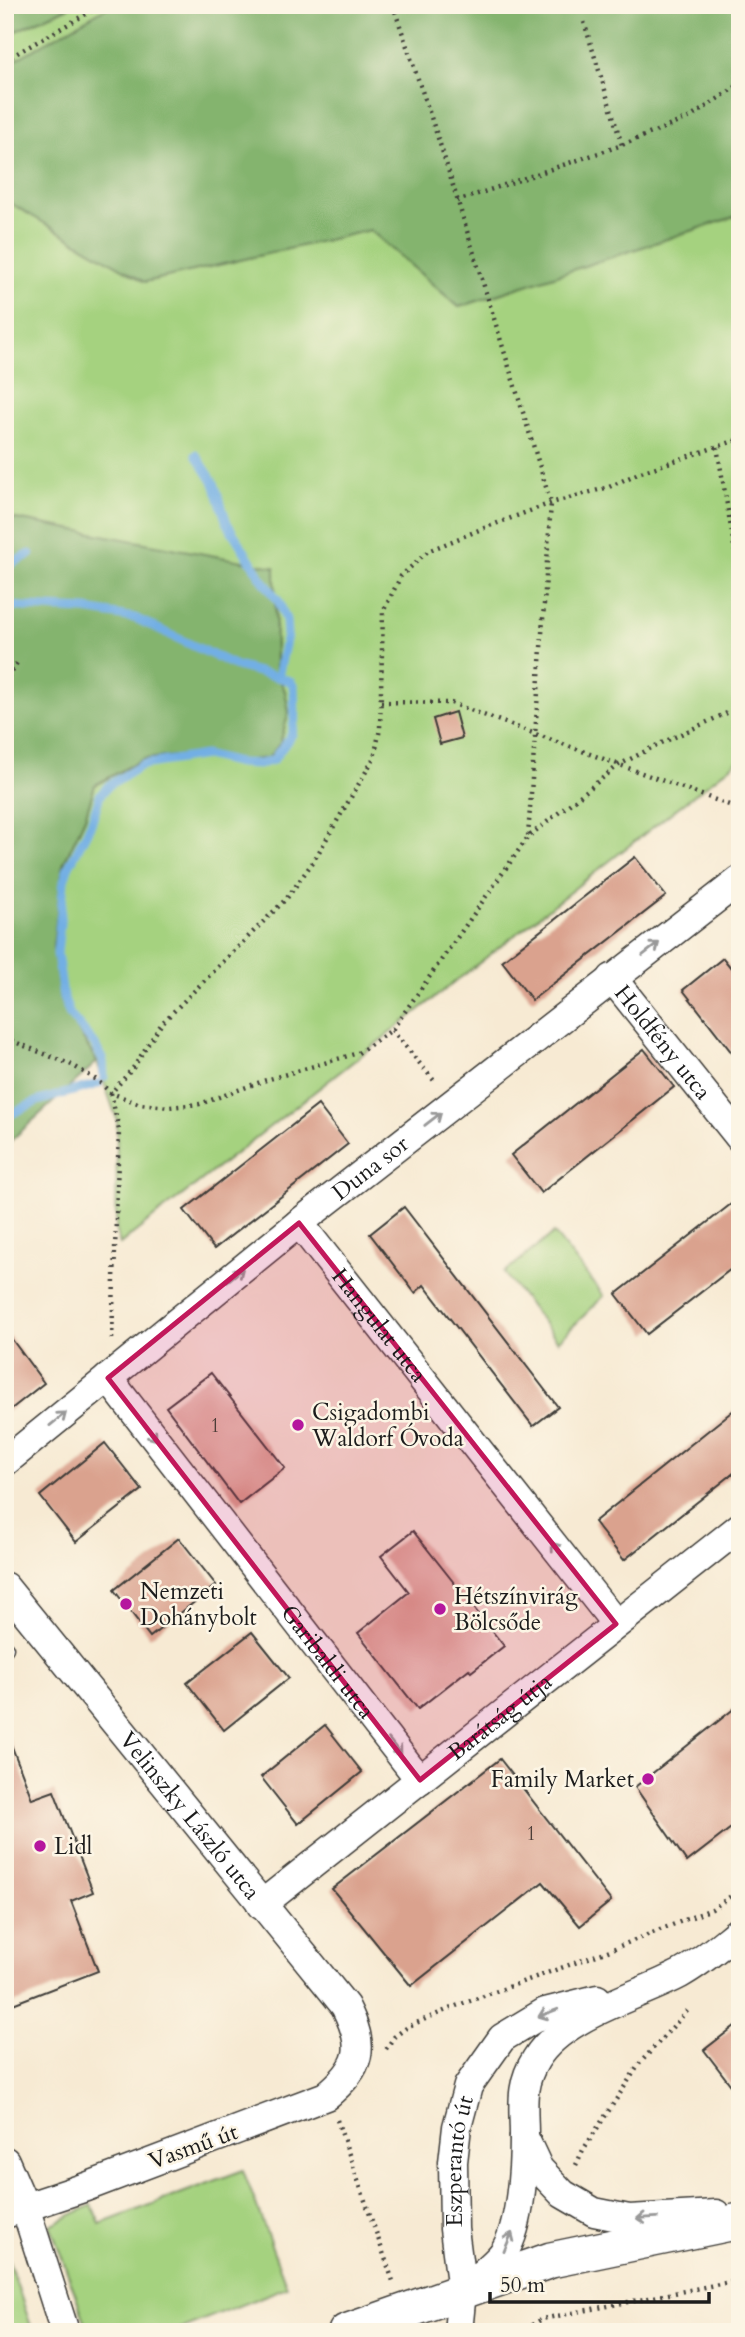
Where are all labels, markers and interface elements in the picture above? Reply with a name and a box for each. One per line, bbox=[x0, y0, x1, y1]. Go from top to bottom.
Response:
one-way arrow bbox=[641, 941, 659, 956]
street label: Holdfény utca bbox=[607, 978, 718, 1106]
one-way arrow bbox=[423, 1111, 441, 1126]
street label: Duna sor bbox=[326, 1128, 416, 1208]
street label: Hangulat utca bbox=[324, 1262, 434, 1389]
one-way arrow bbox=[225, 1268, 243, 1283]
place label: Csigadombi Waldorf Óvoda bbox=[311, 1397, 464, 1454]
one-way arrow bbox=[49, 1411, 67, 1426]
house number: 1 bbox=[210, 1413, 220, 1439]
marker: Csigadombi Waldorf Óvoda bbox=[290, 1417, 306, 1433]
one-way arrow bbox=[143, 1422, 158, 1441]
one-way arrow bbox=[551, 1542, 566, 1560]
place label: Nemzeti Dohánybolt bbox=[140, 1576, 257, 1633]
place label: Hétszínvirág Bölcsőde bbox=[454, 1581, 578, 1638]
marker: Nemzeti Dohánybolt bbox=[118, 1596, 134, 1612]
street label: Garibaldi utca bbox=[274, 1599, 382, 1725]
marker: Hétszínvirág Bölcsőde bbox=[432, 1601, 448, 1617]
street label: Barátság útja bbox=[442, 1666, 558, 1768]
street label: Velinszky László utca bbox=[112, 1725, 267, 1906]
one-way arrow bbox=[387, 1737, 402, 1756]
place label: Family Market bbox=[491, 1764, 634, 1795]
marker: Family Market bbox=[640, 1771, 656, 1787]
house number: 1 bbox=[526, 1821, 536, 1847]
place label: Lidl bbox=[54, 1831, 93, 1862]
marker: Lidl bbox=[32, 1838, 48, 1854]
one-way arrow bbox=[537, 2007, 559, 2020]
street label: Eszperantó út bbox=[438, 2092, 481, 2227]
street label: Vasmű út bbox=[144, 2116, 242, 2177]
one-way arrow bbox=[636, 2211, 659, 2224]
one-way arrow bbox=[502, 2231, 515, 2253]
scale bar bbox=[490, 2260, 708, 2304]
text: 50 m bbox=[500, 2271, 545, 2300]

